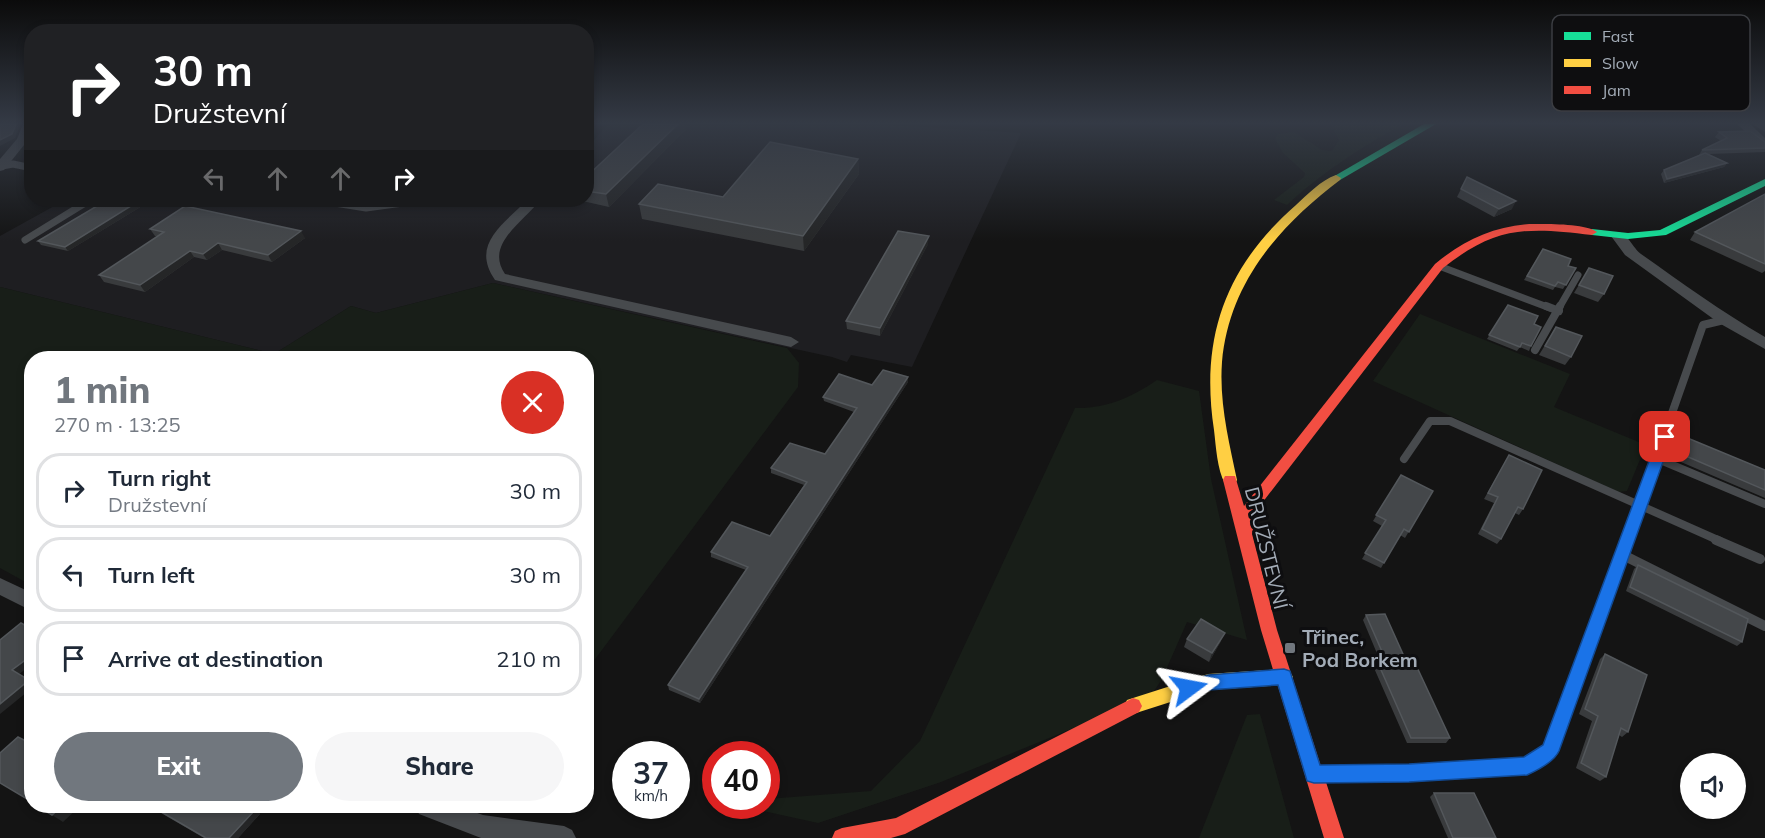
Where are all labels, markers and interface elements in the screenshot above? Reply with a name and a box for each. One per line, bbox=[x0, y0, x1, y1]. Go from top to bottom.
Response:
legend bbox=[1552, 15, 1750, 111]
text: Fast bbox=[1602, 26, 1634, 46]
text: 30 m bbox=[153, 44, 253, 97]
icon: right bbox=[54, 48, 132, 126]
text: Slow bbox=[1602, 53, 1639, 73]
text: Jam bbox=[1602, 80, 1631, 100]
text: Družstevní bbox=[153, 96, 286, 130]
icon: left bbox=[198, 162, 231, 195]
icon: ahead bbox=[261, 162, 294, 195]
icon: ahead bbox=[324, 162, 357, 195]
icon: right bbox=[387, 162, 420, 195]
text: 1 min bbox=[54, 367, 150, 412]
button: close bbox=[501, 371, 564, 434]
pin bbox=[1639, 411, 1690, 462]
text: 270 m · 13:25 bbox=[54, 412, 180, 437]
icon: arrive bbox=[1648, 420, 1681, 453]
text: Turn right bbox=[108, 464, 211, 492]
icon: right bbox=[57, 474, 90, 507]
text: 30 m bbox=[510, 477, 561, 505]
street label: DRUŽSTEVNÍ bbox=[1240, 484, 1295, 613]
text: Družstevní bbox=[108, 492, 207, 517]
icon: left bbox=[57, 558, 90, 591]
text: Turn left bbox=[108, 561, 195, 589]
text: 30 m bbox=[510, 561, 561, 589]
place label: Třinec, Pod Borkem bbox=[1302, 624, 1418, 672]
marker: Třinec, Pod Borkem bbox=[1283, 641, 1297, 655]
icon: arrive bbox=[57, 642, 90, 675]
text: Arrive at destination bbox=[108, 645, 323, 673]
text: 210 m bbox=[496, 645, 561, 673]
position arrow bbox=[1157, 656, 1221, 720]
button: Exit bbox=[54, 732, 303, 801]
button: Share bbox=[315, 732, 564, 801]
speed limit sign: 40 bbox=[702, 741, 780, 819]
map controls bbox=[1680, 753, 1746, 819]
button: sound bbox=[1680, 753, 1746, 819]
text: 37 bbox=[633, 754, 669, 792]
text: km/h bbox=[634, 786, 668, 805]

